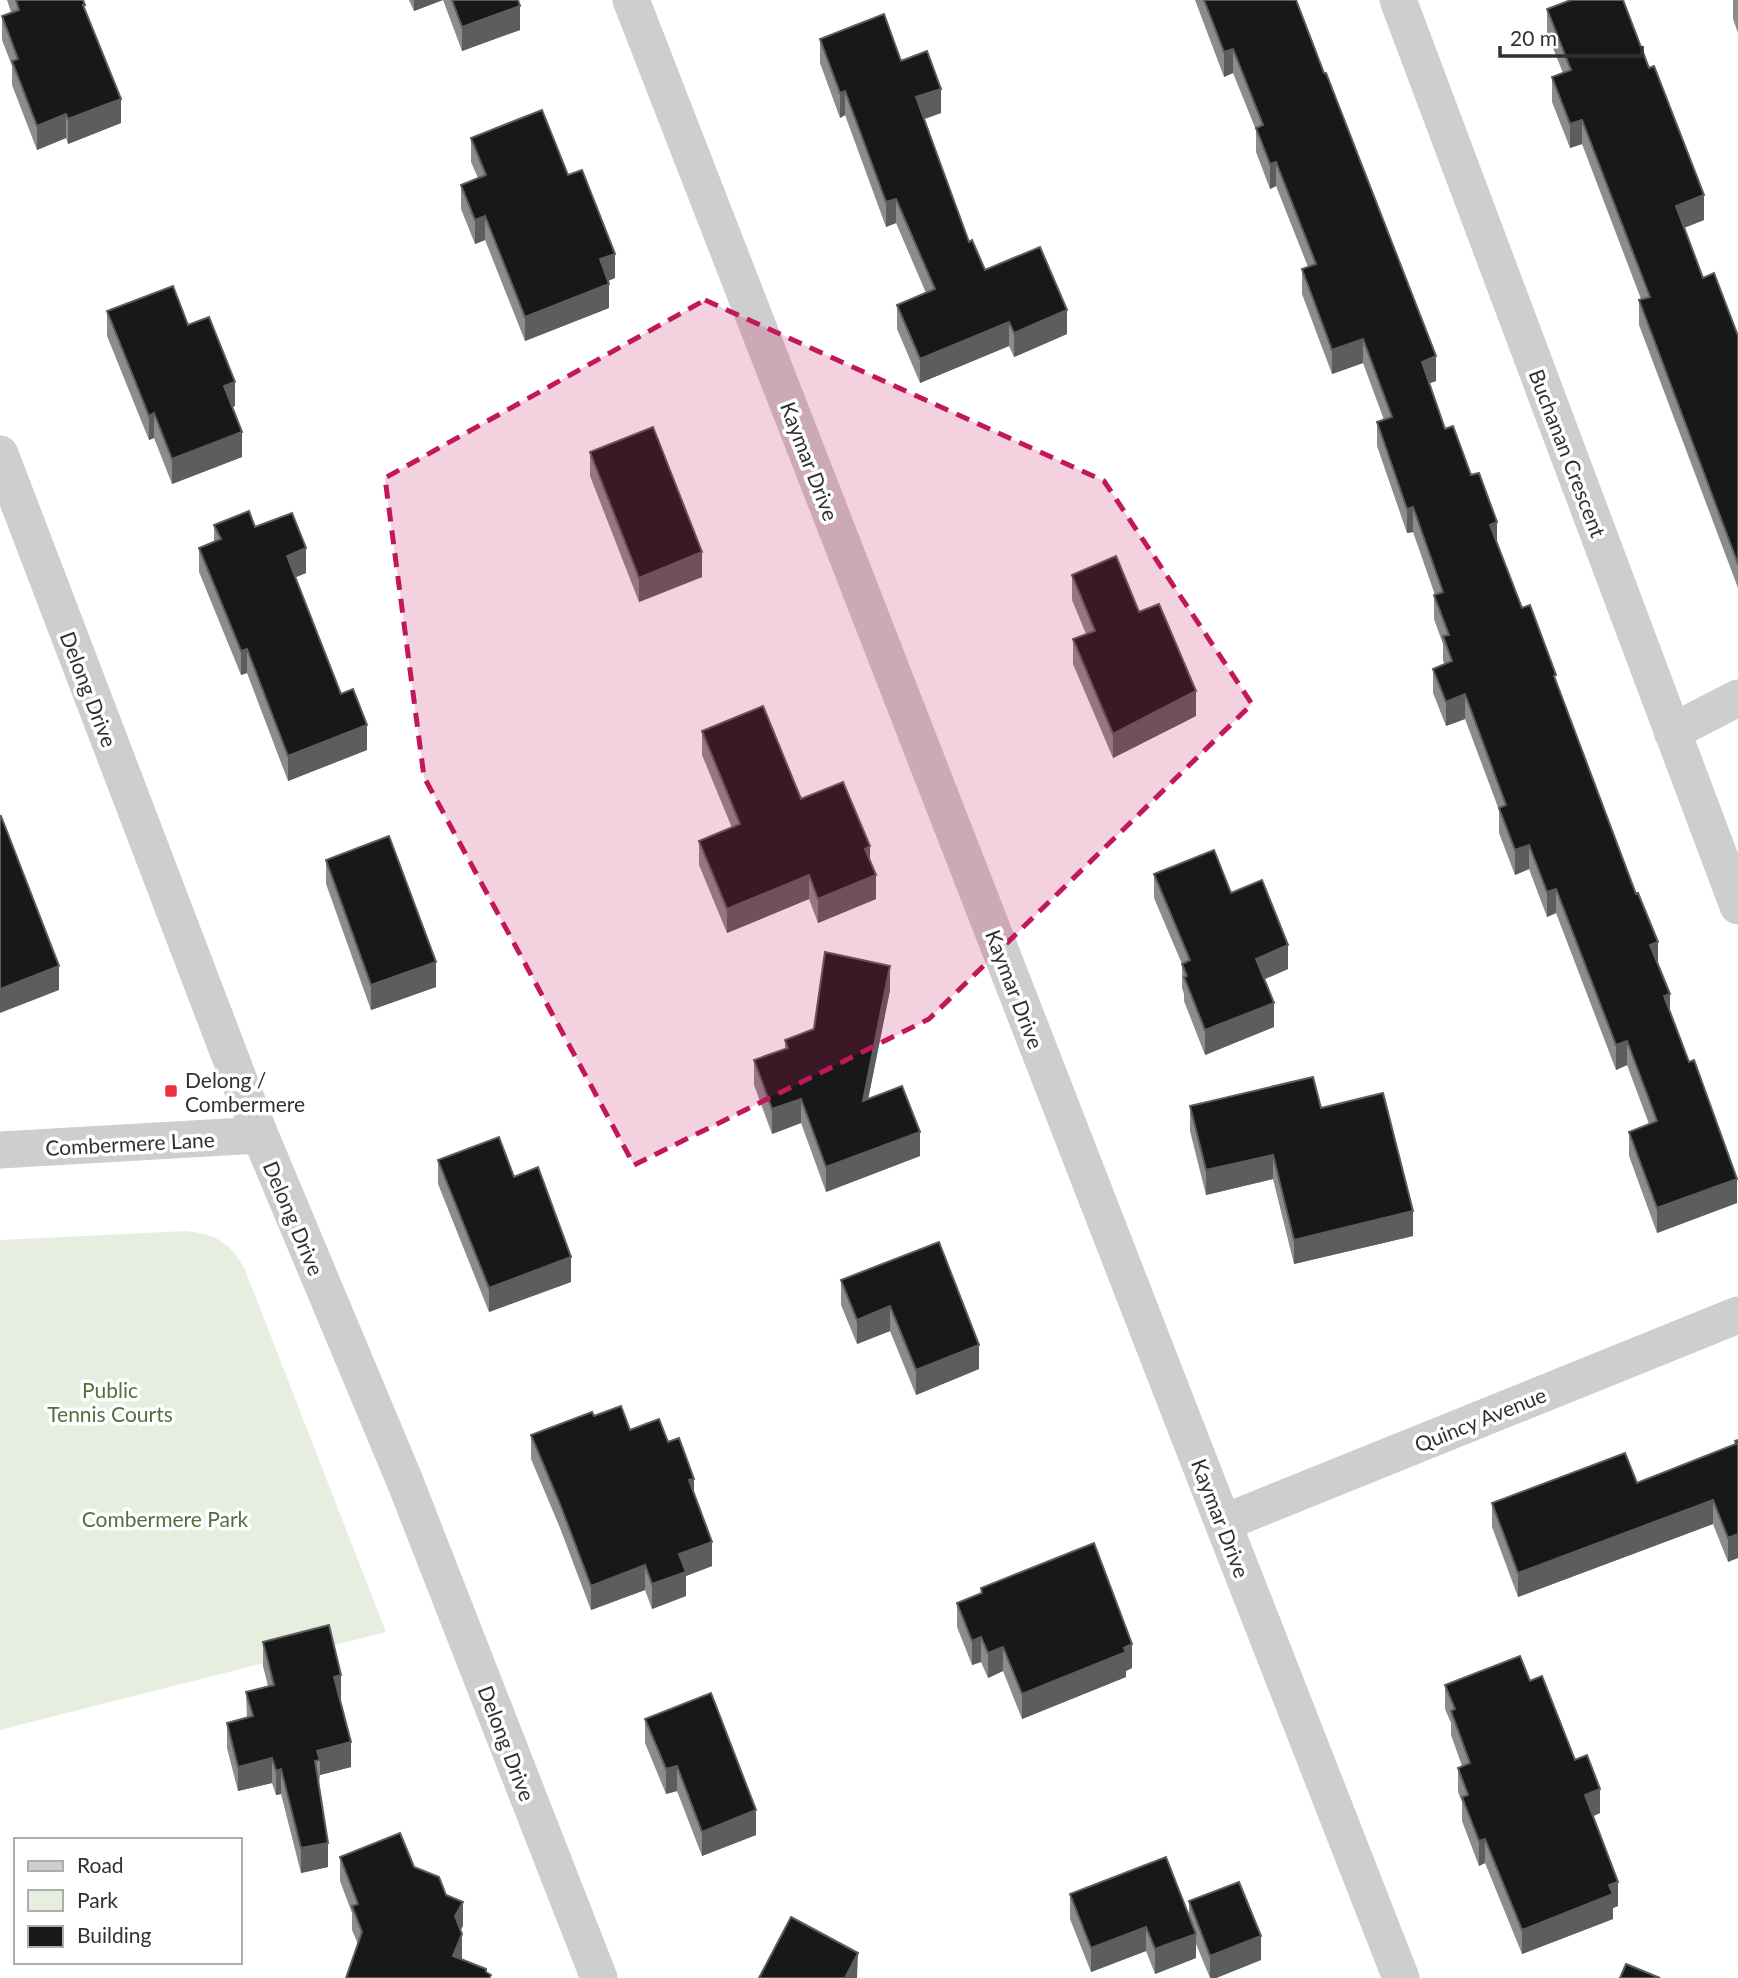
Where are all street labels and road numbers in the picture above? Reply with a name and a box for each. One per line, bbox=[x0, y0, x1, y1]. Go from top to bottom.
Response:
street label: Buchanan Crescent bbox=[1524, 365, 1612, 541]
street label: Kaymar Drive bbox=[776, 398, 844, 524]
street label: Delong Drive bbox=[55, 628, 123, 750]
street label: Kaymar Drive bbox=[981, 926, 1049, 1052]
street label: Combermere Lane bbox=[45, 1126, 215, 1160]
street label: Delong Drive bbox=[259, 1157, 329, 1279]
street label: Quincy Avenue bbox=[1411, 1381, 1549, 1457]
street label: Kaymar Drive bbox=[1187, 1455, 1255, 1581]
street label: Delong Drive bbox=[473, 1682, 541, 1804]

